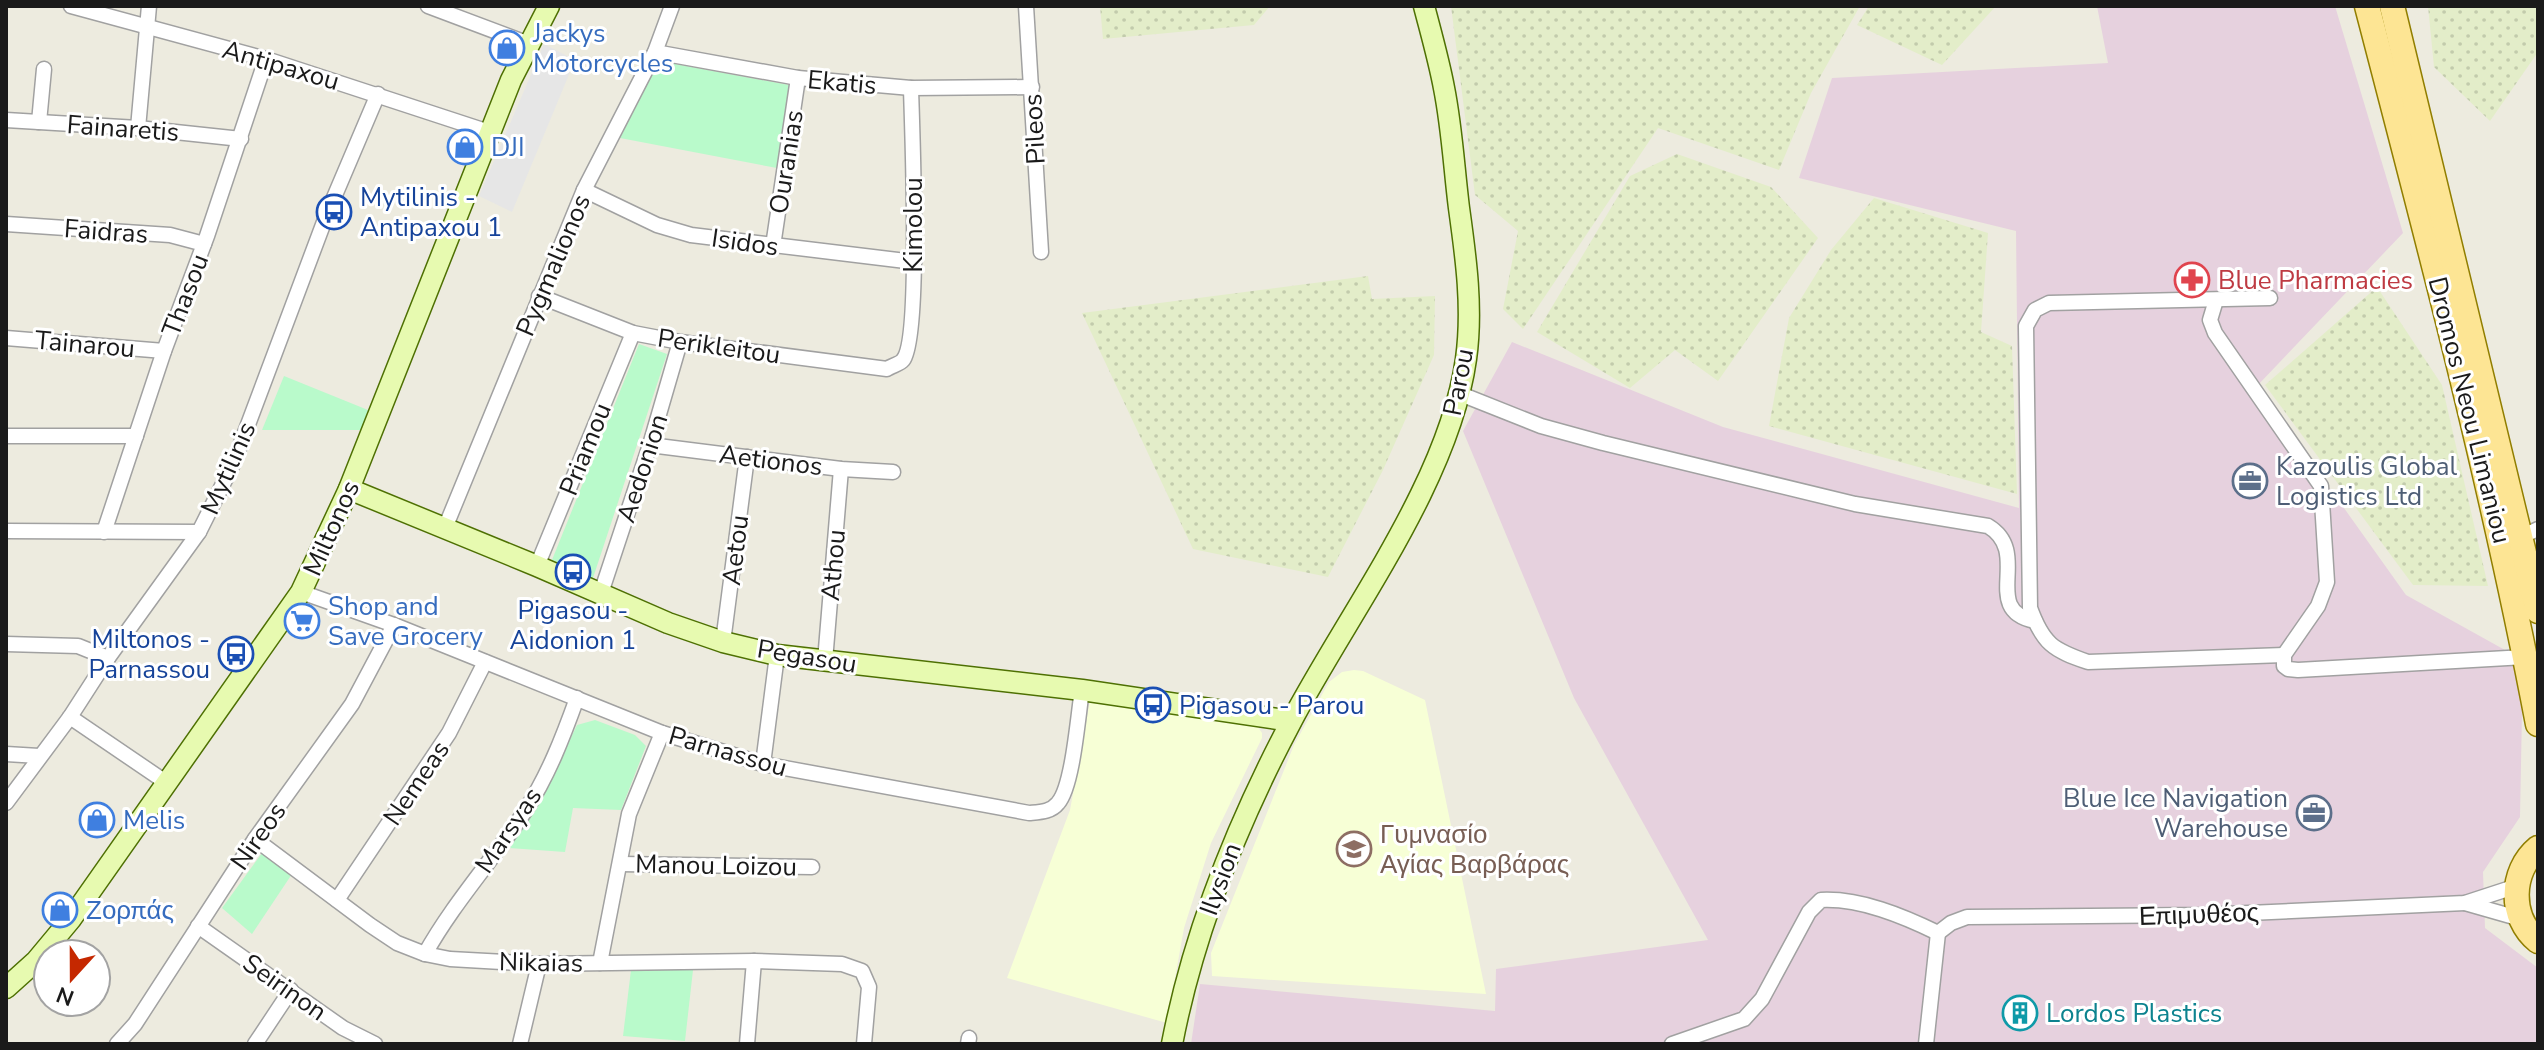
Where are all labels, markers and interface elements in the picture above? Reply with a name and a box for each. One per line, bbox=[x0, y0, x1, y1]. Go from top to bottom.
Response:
place label: Jackys Motorcycles bbox=[532, 16, 673, 81]
shop icon: Jackys Motorcycles bbox=[488, 29, 526, 67]
street label: Antipaxou bbox=[218, 32, 343, 99]
street label: Ekatis bbox=[806, 62, 878, 103]
street label: Pileos bbox=[1015, 93, 1054, 165]
street label: Fainaretis bbox=[66, 107, 180, 150]
street label: Ouranias bbox=[761, 108, 812, 216]
shop icon: DJI bbox=[446, 128, 484, 166]
place label: DJI bbox=[491, 130, 525, 165]
street label: Kimolou bbox=[896, 177, 931, 273]
place label: Mytilinis - Antipaxou 1 bbox=[360, 180, 502, 245]
street label: Pygmalionos bbox=[508, 189, 599, 341]
bus stop icon: Mytilinis - Antipaxou 1 bbox=[315, 193, 353, 231]
street label: Faidras bbox=[63, 211, 149, 252]
street label: Isidos bbox=[709, 220, 781, 265]
street label: Thasou bbox=[154, 249, 217, 341]
pharmacy icon: Blue Pharmacies bbox=[2173, 261, 2211, 299]
place label: Blue Pharmacies bbox=[2218, 263, 2413, 298]
street label: Dromos Neou Limaniou bbox=[2419, 273, 2520, 547]
street label: Perikleitou bbox=[655, 321, 783, 372]
street label: Tainarou bbox=[34, 323, 136, 366]
street label: Parou bbox=[1435, 345, 1482, 419]
street label: Priamou bbox=[551, 398, 620, 501]
street label: Aedonion bbox=[608, 409, 676, 527]
street label: Mytilinis bbox=[193, 416, 264, 520]
street label: Aetionos bbox=[717, 437, 825, 484]
place label: Kazoulis Global Logistics Ltd bbox=[2276, 449, 2458, 514]
office icon: Kazoulis Global Logistics Ltd bbox=[2231, 462, 2269, 500]
street label: Miltonos bbox=[295, 475, 368, 581]
street label: Aetou bbox=[714, 513, 757, 587]
street label: Athou bbox=[813, 528, 854, 602]
bus stop icon: Pigasou - Aidonion 1 bbox=[554, 553, 592, 591]
place label: Shop and Save Grocery bbox=[328, 589, 484, 654]
place label: Pigasou - Aidonion 1 bbox=[510, 593, 636, 658]
supermarket icon: Shop and Save Grocery bbox=[283, 602, 321, 640]
place label: Miltonos - Parnassou bbox=[88, 622, 210, 687]
street label: Pegasou bbox=[755, 631, 859, 682]
bus stop icon: Miltonos - Parnassou bbox=[217, 635, 255, 673]
bus stop icon: Pigasou - Parou bbox=[1134, 686, 1172, 724]
place label: Pigasou - Parou bbox=[1179, 688, 1364, 723]
street label: Parnassou bbox=[665, 718, 791, 785]
street label: Nemeas bbox=[375, 734, 458, 833]
street label: Marsyas bbox=[467, 780, 550, 880]
place label: Blue Ice Navigation Warehouse bbox=[2063, 781, 2288, 846]
office icon: Blue Ice Navigation Warehouse bbox=[2295, 794, 2333, 832]
street label: Nireos bbox=[223, 795, 294, 877]
shop icon: Melis bbox=[78, 801, 116, 839]
place label: Melis bbox=[123, 803, 185, 838]
place label: Γυμνασίο Αγίας Βαρβάρας bbox=[1380, 817, 1569, 882]
school or university icon: Γυμνασίο Αγίας Βαρβάρας bbox=[1335, 830, 1373, 868]
street label: Ilysion bbox=[1191, 838, 1250, 920]
street label: Manou Loizou bbox=[635, 847, 797, 884]
shop icon: Ζορπάς bbox=[41, 891, 79, 929]
place label: Ζορπάς bbox=[86, 893, 174, 928]
street label: Επιμυθέος bbox=[2138, 895, 2260, 934]
north arrow bbox=[32, 938, 112, 1018]
street label: Nikaias bbox=[499, 944, 583, 981]
street label: Seirinon bbox=[236, 946, 334, 1029]
text: N bbox=[52, 979, 78, 1013]
building icon: Lordos Plastics bbox=[2001, 994, 2039, 1032]
place label: Lordos Plastics bbox=[2046, 996, 2222, 1031]

